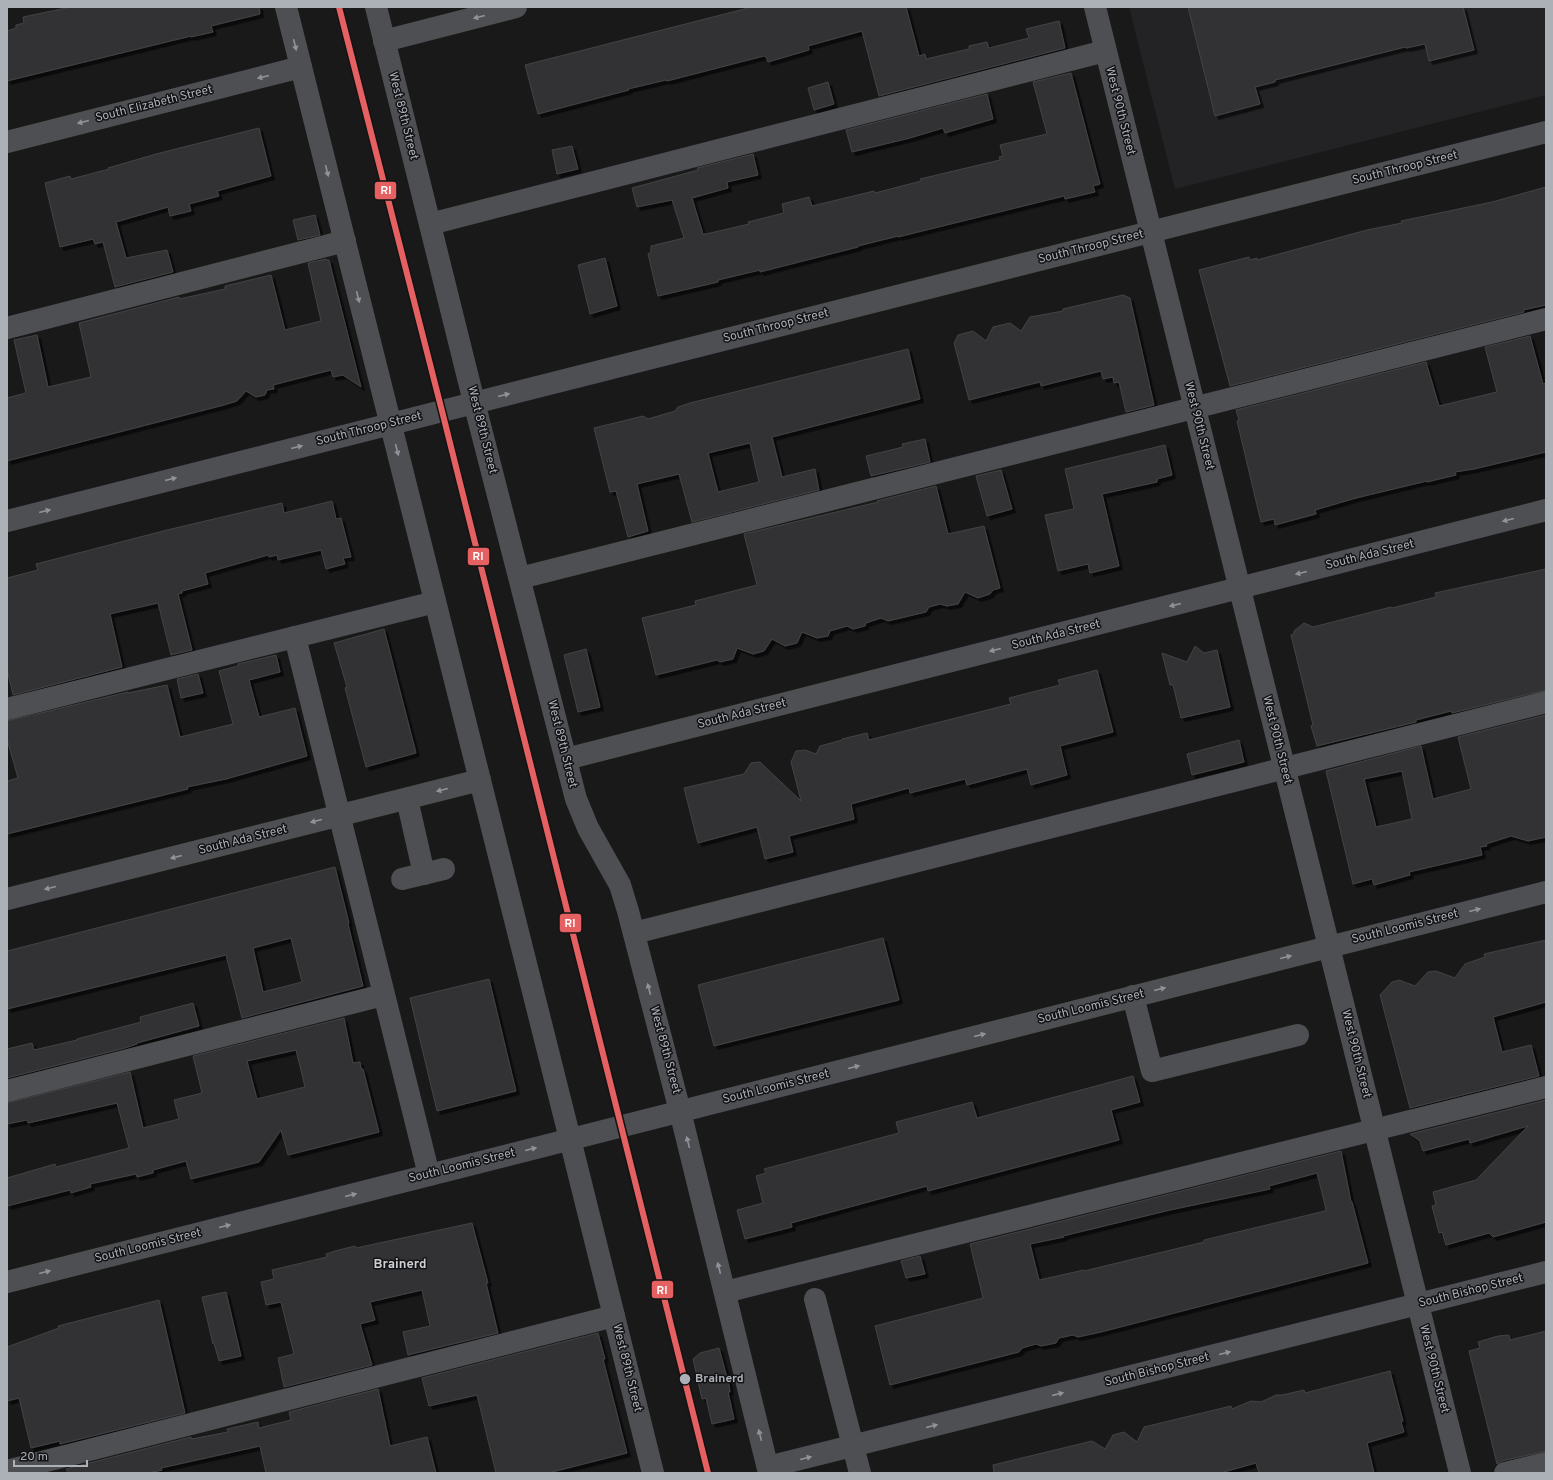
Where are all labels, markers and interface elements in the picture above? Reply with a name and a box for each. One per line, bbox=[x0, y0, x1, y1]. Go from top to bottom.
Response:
one-way arrow bbox=[472, 14, 485, 20]
one-way arrow bbox=[292, 39, 298, 51]
street label: West 90th Street bbox=[1101, 65, 1139, 157]
street label: West 89th Street bbox=[384, 70, 422, 162]
one-way arrow bbox=[257, 74, 269, 80]
street label: South Elizabeth Street bbox=[94, 82, 214, 126]
one-way arrow bbox=[76, 120, 89, 126]
street label: South Throop Street bbox=[1351, 147, 1459, 189]
one-way arrow bbox=[324, 165, 330, 177]
line badge: RI bbox=[374, 181, 397, 200]
text: RI bbox=[381, 184, 391, 198]
street label: South Throop Street bbox=[1037, 226, 1145, 268]
one-way arrow bbox=[356, 291, 362, 303]
street label: South Throop Street bbox=[722, 305, 830, 347]
street label: West 90th Street bbox=[1180, 380, 1218, 472]
street label: West 89th Street bbox=[463, 384, 501, 476]
one-way arrow bbox=[499, 392, 511, 398]
street label: South Throop Street bbox=[315, 408, 423, 450]
one-way arrow bbox=[291, 444, 303, 450]
one-way arrow bbox=[394, 444, 400, 457]
one-way arrow bbox=[165, 476, 177, 482]
one-way arrow bbox=[39, 508, 51, 514]
one-way arrow bbox=[1502, 517, 1514, 523]
street label: South Ada Street bbox=[1324, 536, 1416, 574]
line badge: RI bbox=[467, 547, 490, 566]
text: RI bbox=[473, 550, 483, 564]
one-way arrow bbox=[1295, 570, 1307, 576]
one-way arrow bbox=[1169, 602, 1181, 608]
street label: South Ada Street bbox=[1010, 616, 1102, 654]
one-way arrow bbox=[988, 648, 1001, 654]
street label: West 90th Street bbox=[1258, 694, 1296, 786]
street label: South Ada Street bbox=[696, 695, 788, 733]
street label: West 89th Street bbox=[543, 698, 581, 790]
one-way arrow bbox=[436, 787, 448, 793]
one-way arrow bbox=[310, 819, 322, 825]
street label: South Ada Street bbox=[197, 821, 289, 859]
one-way arrow bbox=[170, 854, 182, 860]
one-way arrow bbox=[44, 886, 56, 892]
street label: South Loomis Street bbox=[1350, 906, 1460, 948]
one-way arrow bbox=[1469, 906, 1481, 912]
line badge: RI bbox=[559, 913, 582, 933]
text: RI bbox=[565, 917, 575, 931]
one-way arrow bbox=[1280, 954, 1293, 960]
one-way arrow bbox=[645, 983, 651, 995]
street label: South Loomis Street bbox=[1036, 986, 1146, 1028]
one-way arrow bbox=[1154, 986, 1167, 992]
street label: West 89th Street bbox=[646, 1004, 684, 1096]
street label: West 90th Street bbox=[1337, 1008, 1375, 1100]
one-way arrow bbox=[974, 1032, 986, 1038]
one-way arrow bbox=[848, 1064, 860, 1070]
street label: South Loomis Street bbox=[721, 1066, 831, 1108]
one-way arrow bbox=[685, 1136, 691, 1148]
street label: South Loomis Street bbox=[407, 1145, 517, 1187]
one-way arrow bbox=[525, 1145, 538, 1151]
one-way arrow bbox=[345, 1191, 357, 1197]
one-way arrow bbox=[219, 1223, 231, 1229]
street label: South Loomis Street bbox=[93, 1225, 203, 1267]
district label: Brainerd bbox=[374, 1257, 426, 1273]
one-way arrow bbox=[716, 1262, 722, 1274]
one-way arrow bbox=[39, 1269, 51, 1275]
street label: South Bishop Street bbox=[1417, 1270, 1525, 1312]
line badge: RI bbox=[651, 1280, 674, 1299]
text: RI bbox=[657, 1284, 667, 1298]
street label: West 89th Street bbox=[608, 1322, 646, 1414]
street label: West 90th Street bbox=[1415, 1323, 1453, 1415]
street label: South Bishop Street bbox=[1103, 1349, 1211, 1391]
one-way arrow bbox=[1218, 1349, 1231, 1355]
place label: Brainerd bbox=[695, 1371, 744, 1387]
marker: Brainerd bbox=[678, 1372, 692, 1386]
one-way arrow bbox=[1052, 1391, 1064, 1397]
one-way arrow bbox=[926, 1423, 938, 1429]
one-way arrow bbox=[757, 1429, 763, 1441]
scale bar bbox=[14, 1442, 87, 1468]
text: 20 m bbox=[20, 1449, 48, 1465]
one-way arrow bbox=[799, 1454, 812, 1460]

